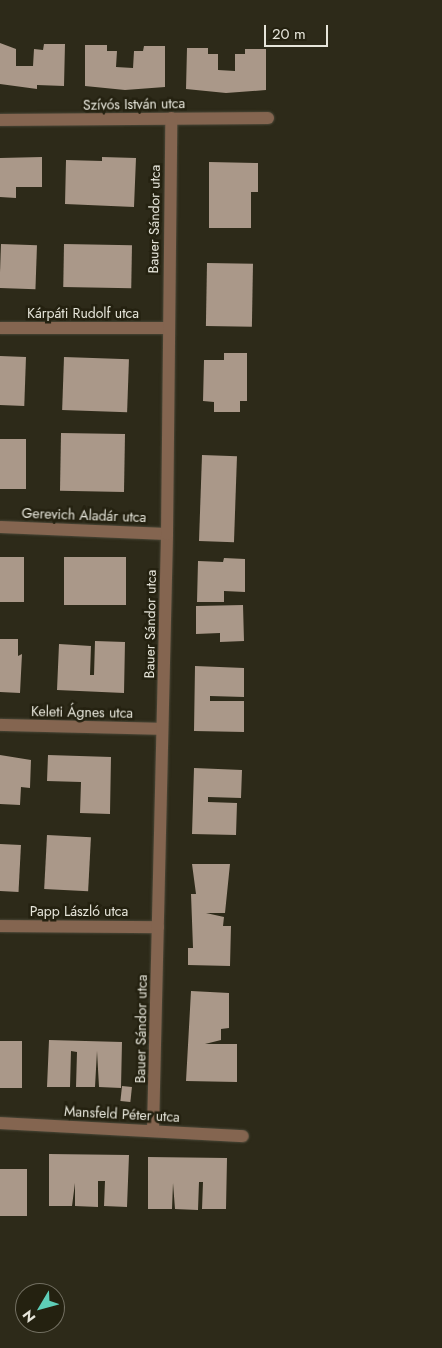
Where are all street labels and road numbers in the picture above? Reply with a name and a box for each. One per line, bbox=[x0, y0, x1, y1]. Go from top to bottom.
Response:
street label: Szívós István utca bbox=[83, 95, 185, 113]
street label: Bauer Sándor utca bbox=[145, 165, 163, 273]
street label: Kárpáti Rudolf utca bbox=[27, 305, 139, 321]
street label: Gerevich Aladár utca bbox=[21, 504, 147, 526]
street label: Bauer Sándor utca bbox=[141, 570, 159, 678]
street label: Keleti Ágnes utca bbox=[31, 703, 133, 721]
street label: Papp László utca bbox=[30, 903, 128, 919]
street label: Bauer Sándor utca bbox=[132, 975, 150, 1083]
street label: Mansfeld Péter utca bbox=[64, 1103, 180, 1125]

